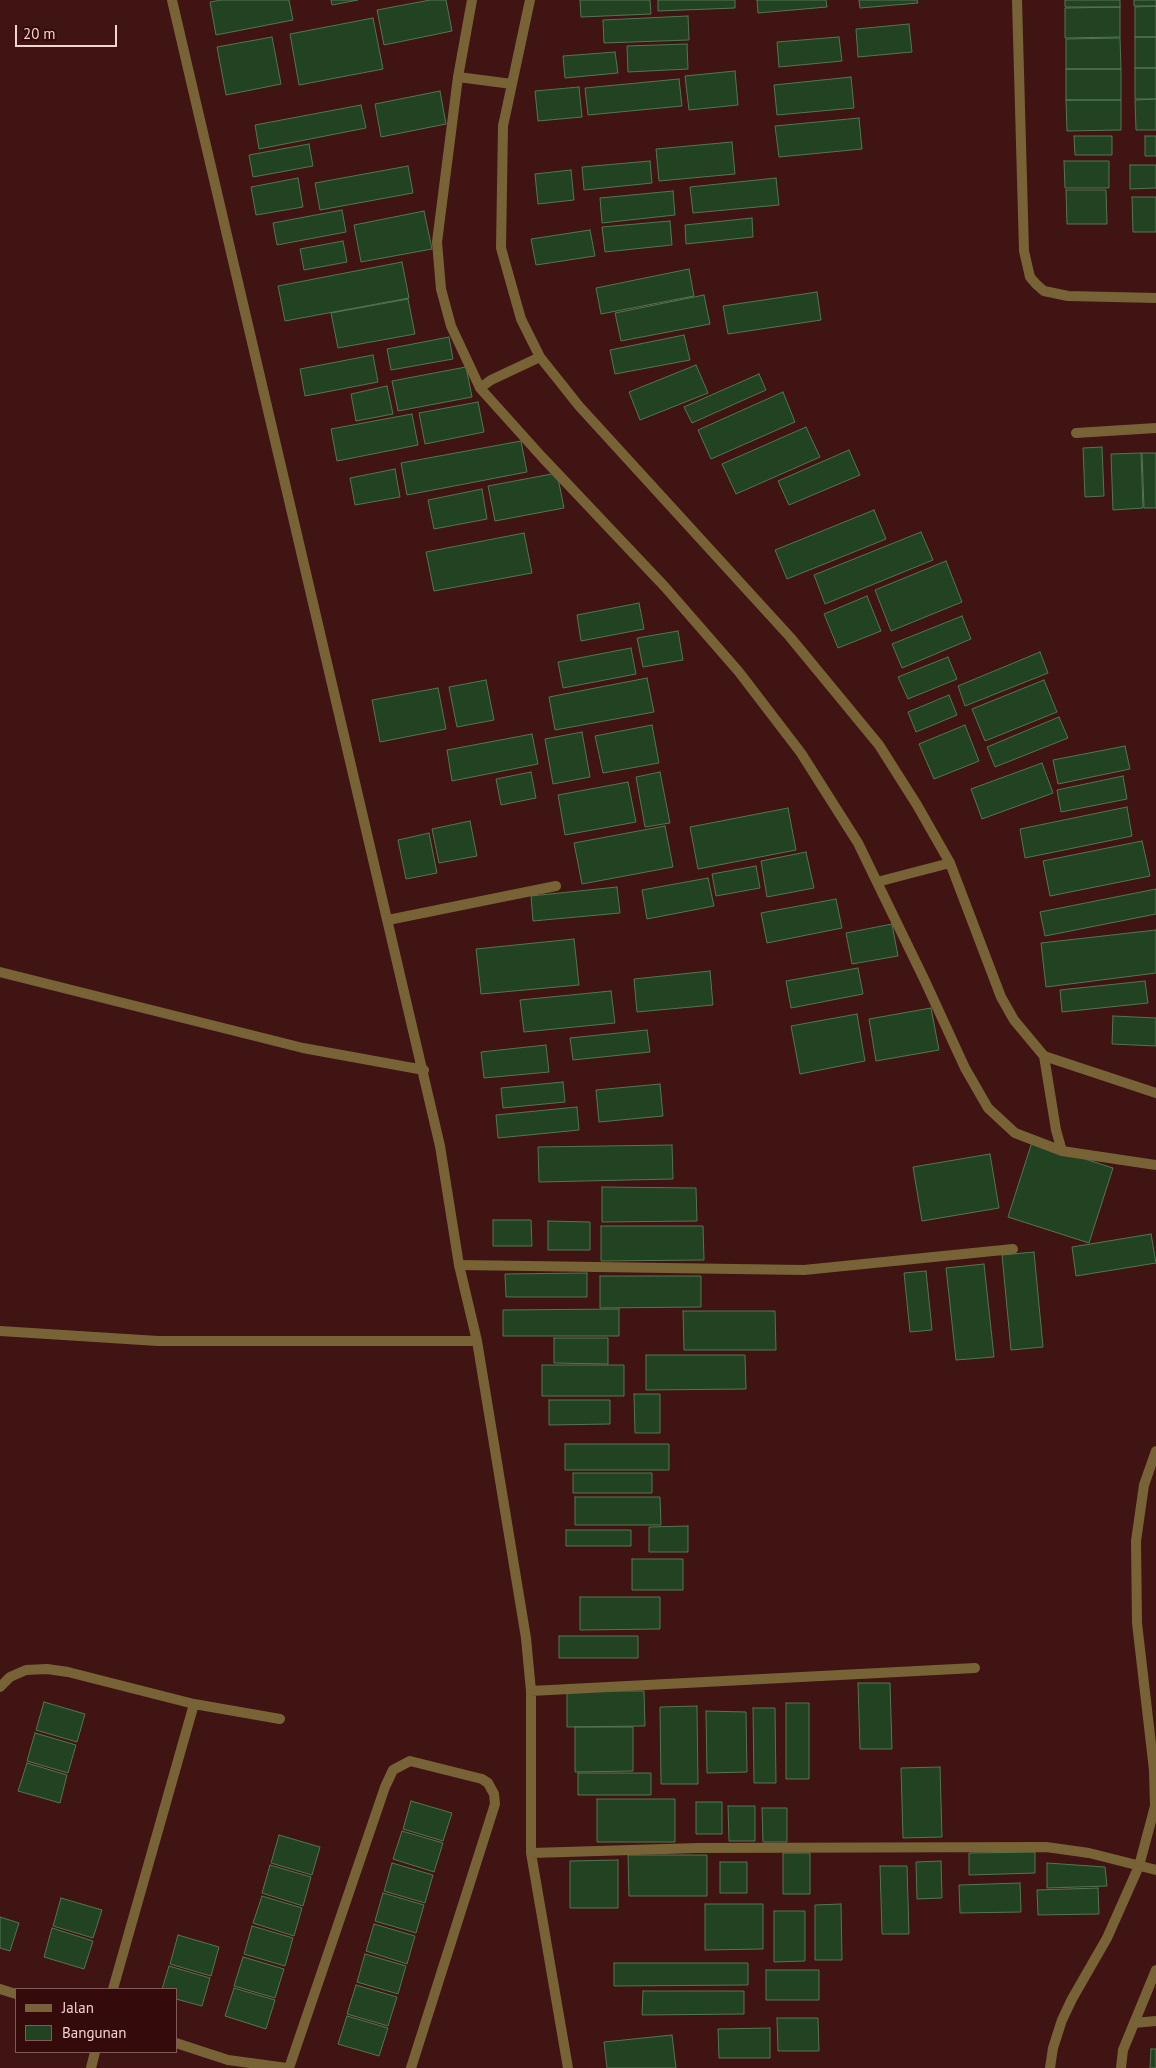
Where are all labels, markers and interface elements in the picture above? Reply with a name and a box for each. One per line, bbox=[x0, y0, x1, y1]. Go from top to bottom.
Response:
scale bar bbox=[18, 15, 120, 47]
text: 20 m bbox=[23, 24, 56, 43]
legend bbox=[15, 1988, 178, 2053]
text: Jalan bbox=[62, 1998, 94, 2017]
text: Bangunan bbox=[62, 2023, 126, 2042]

